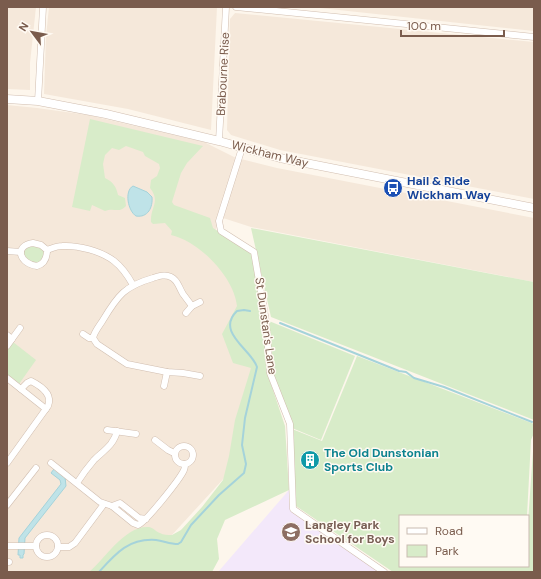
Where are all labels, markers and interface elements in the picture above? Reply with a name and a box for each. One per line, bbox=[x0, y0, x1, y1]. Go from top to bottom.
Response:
north arrow bbox=[12, 12, 52, 52]
scale bar bbox=[401, 12, 504, 38]
text: 100 m bbox=[407, 18, 441, 34]
text: N bbox=[15, 20, 32, 34]
street label: Brabourne Rise bbox=[213, 32, 233, 116]
street label: Wickham Way bbox=[230, 137, 310, 171]
place label: Hail & Ride Wickham Way bbox=[407, 173, 492, 203]
bus stop icon: Hail & Ride Wickham Way bbox=[382, 177, 404, 199]
street label: St Dunstan's Lane bbox=[251, 276, 281, 376]
place label: The Old Dunstonian Sports Club bbox=[324, 445, 439, 475]
building icon: The Old Dunstonian Sports Club bbox=[299, 449, 321, 471]
legend bbox=[399, 515, 529, 567]
place label: Langley Park School for Boys bbox=[305, 517, 395, 547]
school or university icon: Langley Park School for Boys bbox=[280, 521, 302, 543]
text: Road bbox=[435, 523, 463, 539]
text: Park bbox=[435, 543, 459, 559]

